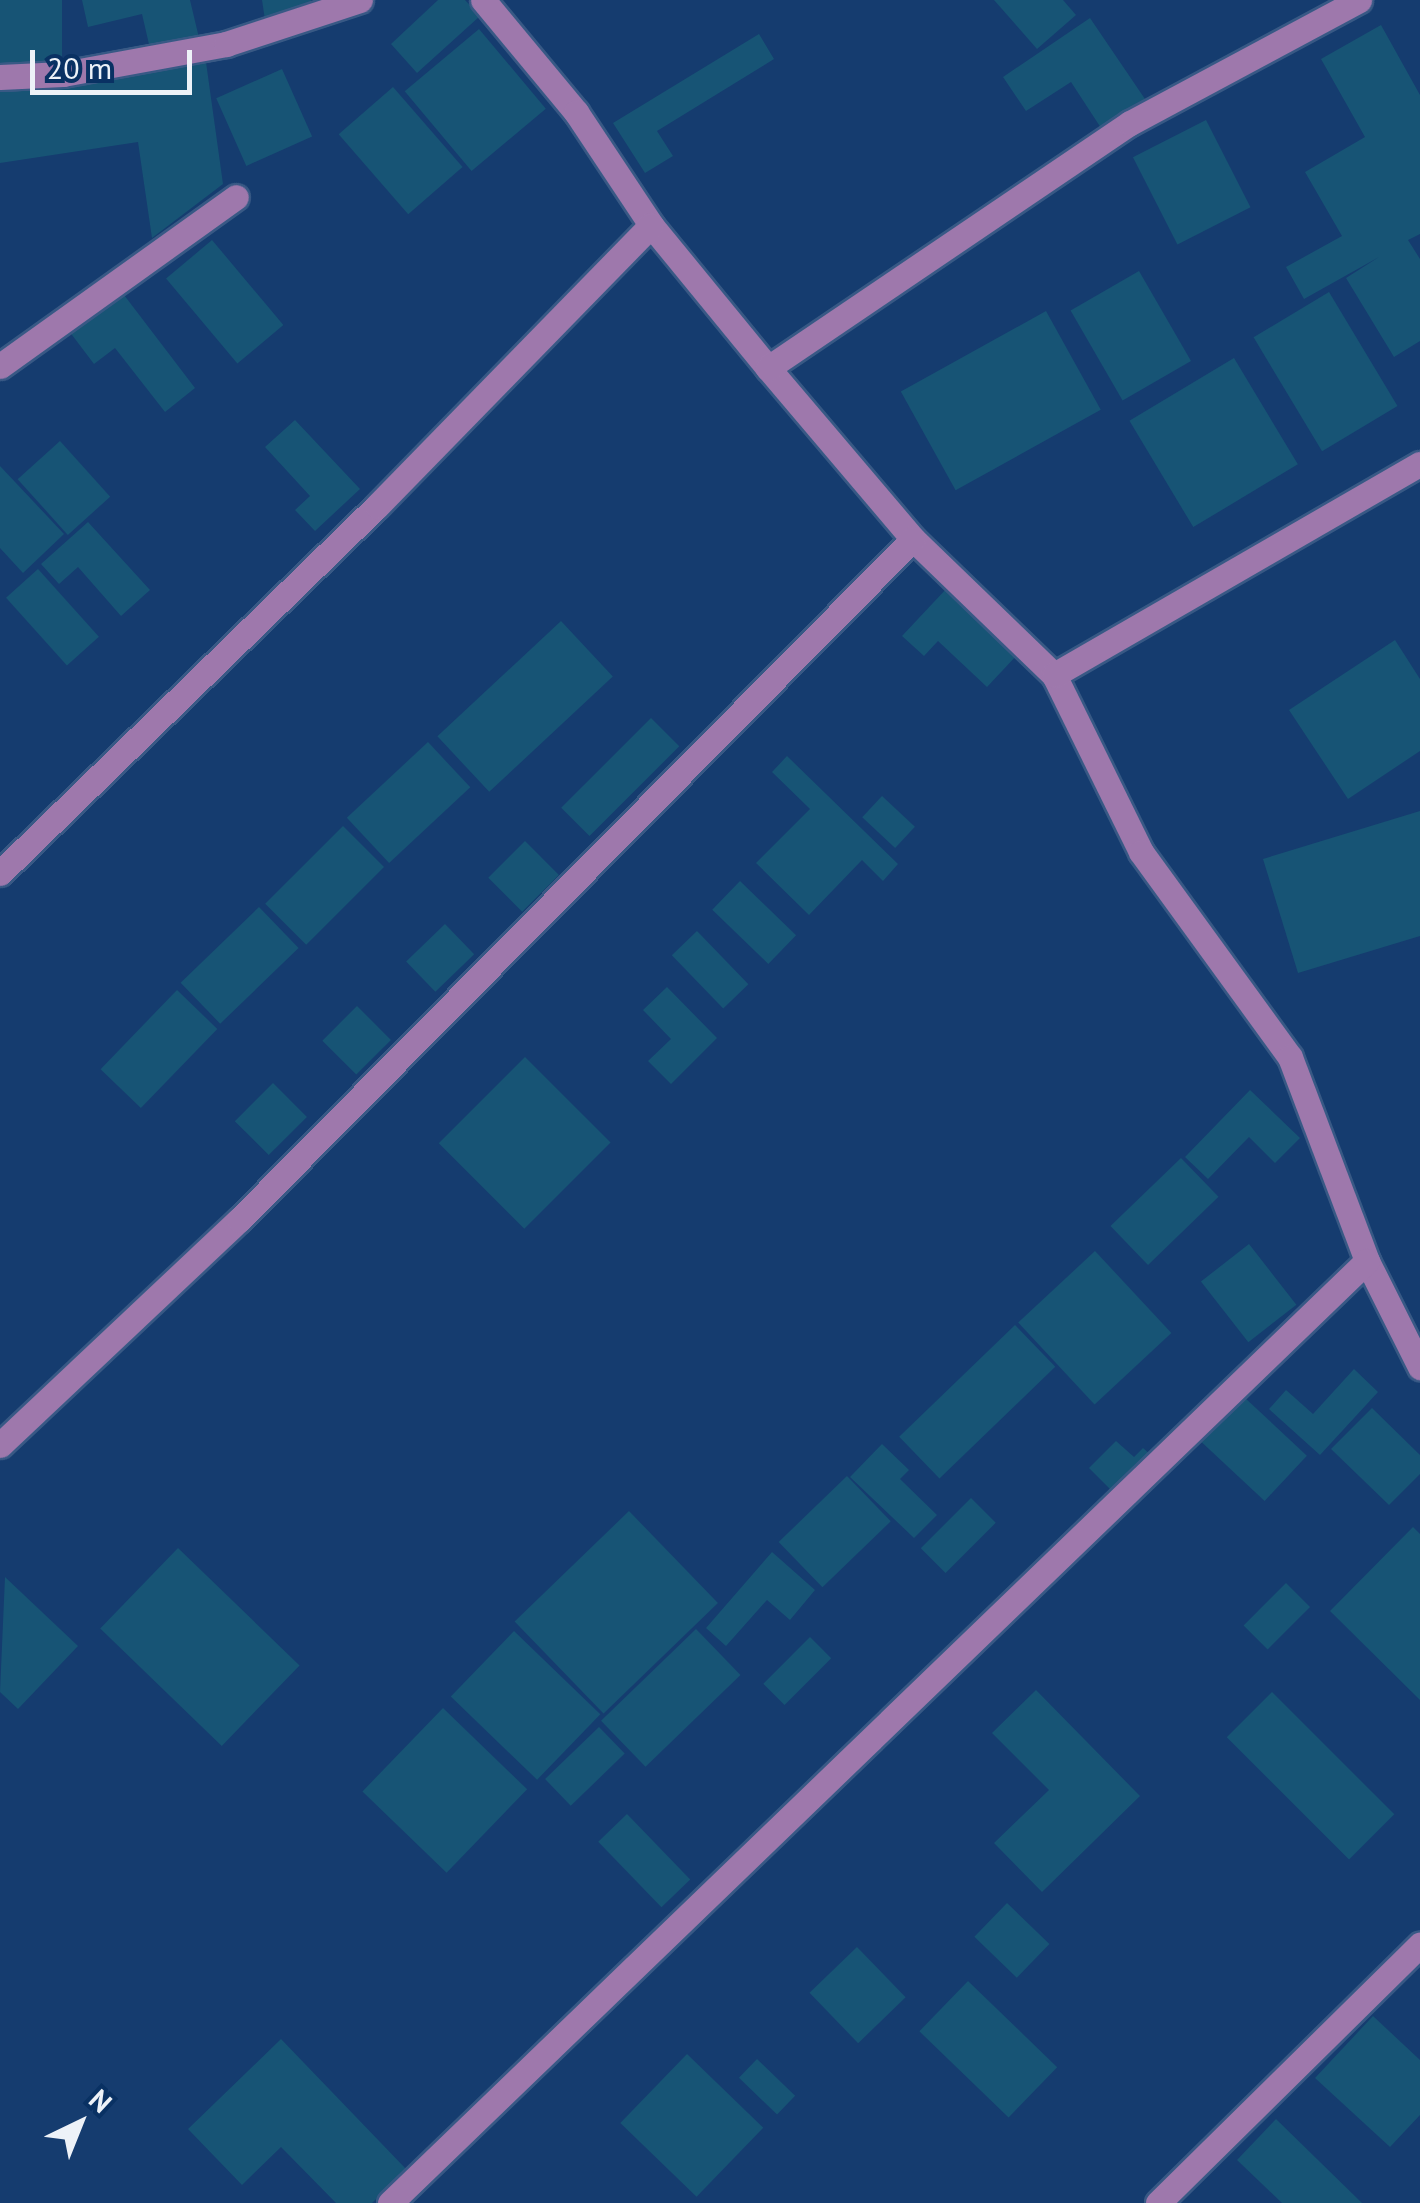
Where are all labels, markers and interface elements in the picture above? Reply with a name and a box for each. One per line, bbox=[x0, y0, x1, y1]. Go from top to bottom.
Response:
scale bar bbox=[35, 30, 198, 92]
text: 20 m bbox=[47, 48, 112, 87]
north arrow bbox=[30, 2073, 130, 2173]
text: N bbox=[81, 2081, 120, 2121]

